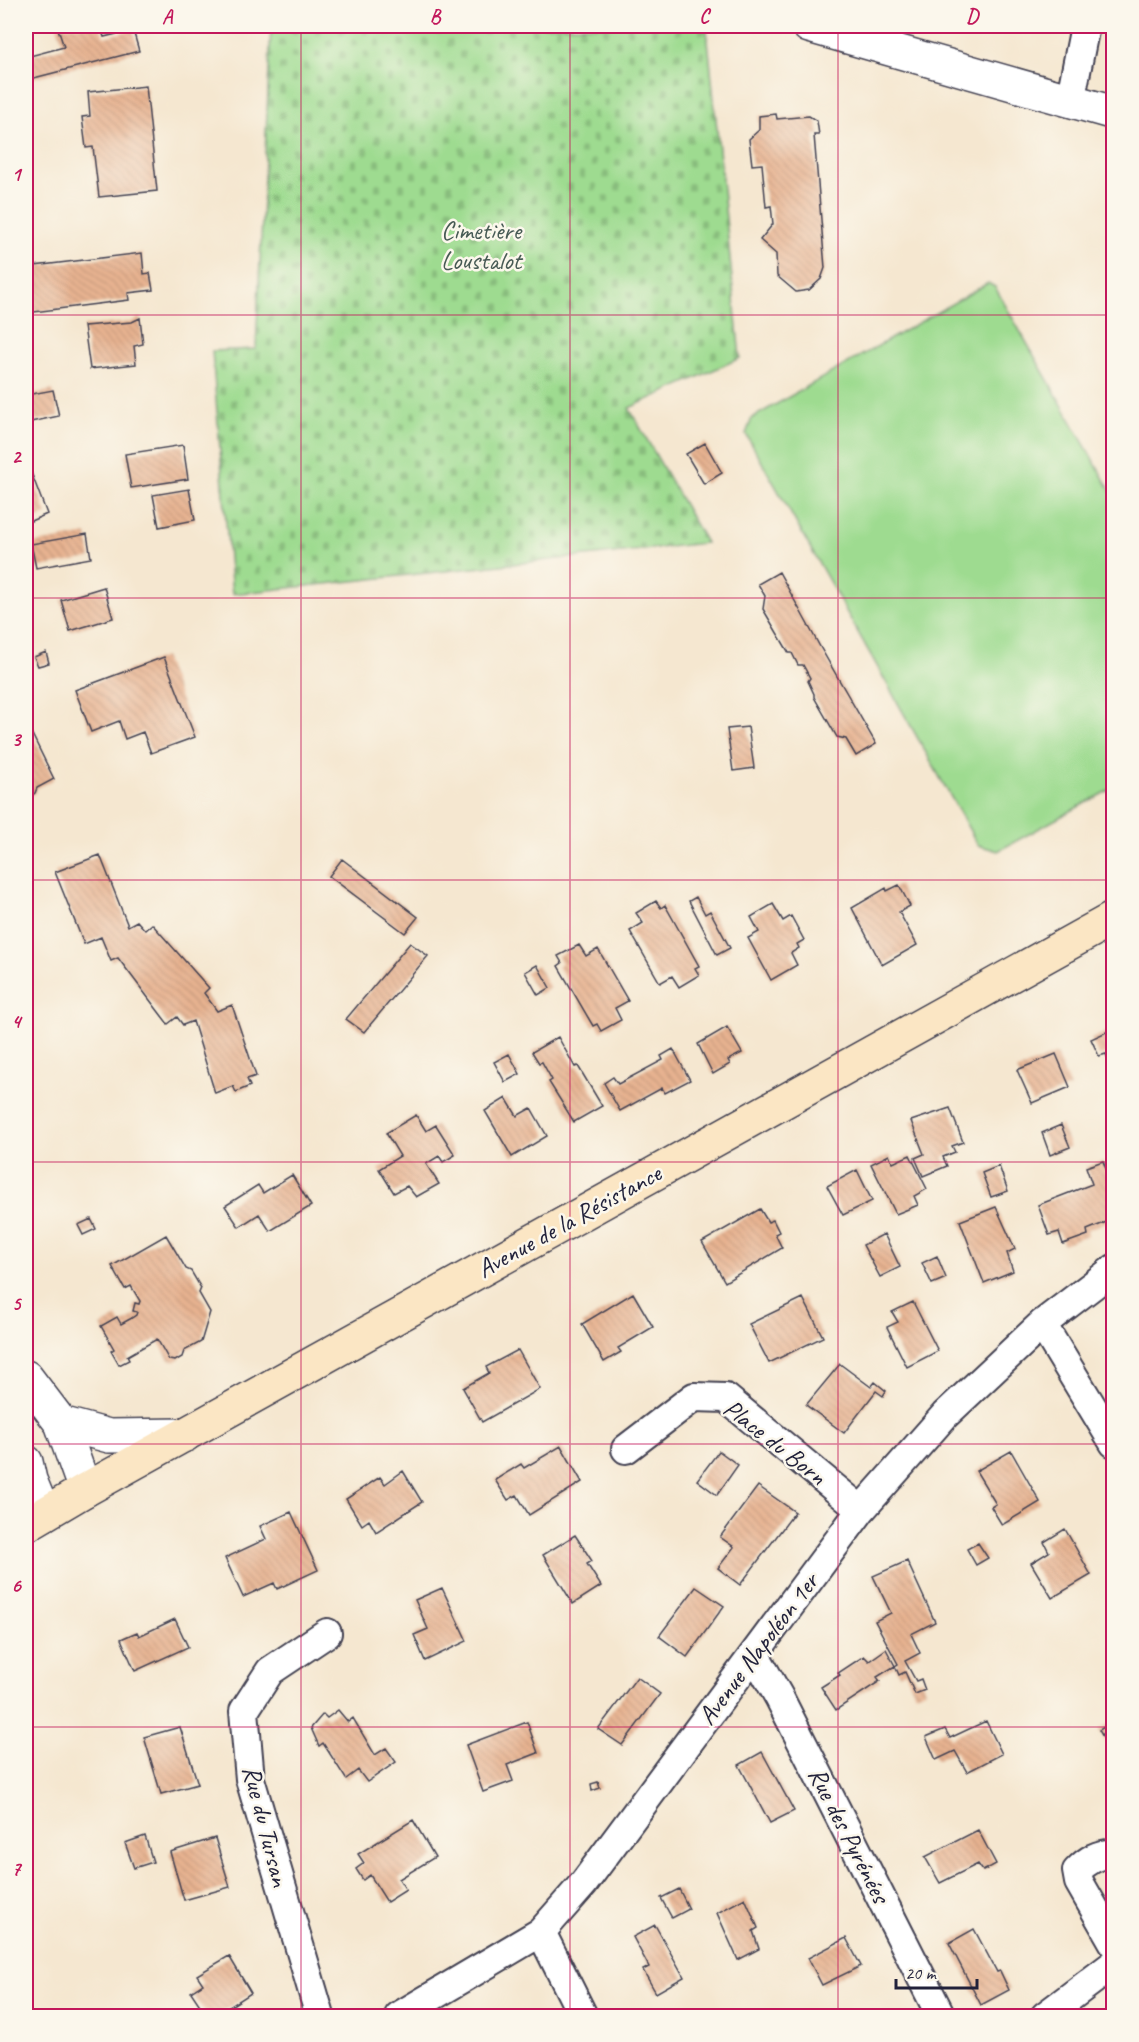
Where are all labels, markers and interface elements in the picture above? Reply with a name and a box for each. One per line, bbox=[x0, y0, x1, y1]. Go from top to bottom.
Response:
text: A bbox=[162, 4, 174, 29]
text: B bbox=[430, 4, 442, 29]
text: C bbox=[699, 4, 711, 29]
text: D bbox=[966, 4, 980, 29]
text: 1 bbox=[12, 162, 23, 187]
park label: Cimetière Loustalot bbox=[441, 214, 523, 277]
text: 2 bbox=[12, 444, 23, 469]
text: 3 bbox=[12, 727, 23, 752]
text: 4 bbox=[12, 1009, 24, 1034]
street label: Avenue de la Résistance bbox=[471, 1156, 668, 1285]
text: 5 bbox=[12, 1291, 23, 1316]
street label: Place du Born bbox=[717, 1391, 833, 1493]
street label: Avenue Napoléon 1er bbox=[690, 1564, 827, 1731]
text: 6 bbox=[11, 1573, 22, 1598]
street label: Rue du Tursan bbox=[235, 1762, 297, 1891]
street label: Rue des Pyrénées bbox=[801, 1762, 898, 1910]
text: 7 bbox=[12, 1856, 23, 1881]
scale bar bbox=[896, 1952, 977, 1990]
text: 20 m bbox=[905, 1962, 938, 1984]

